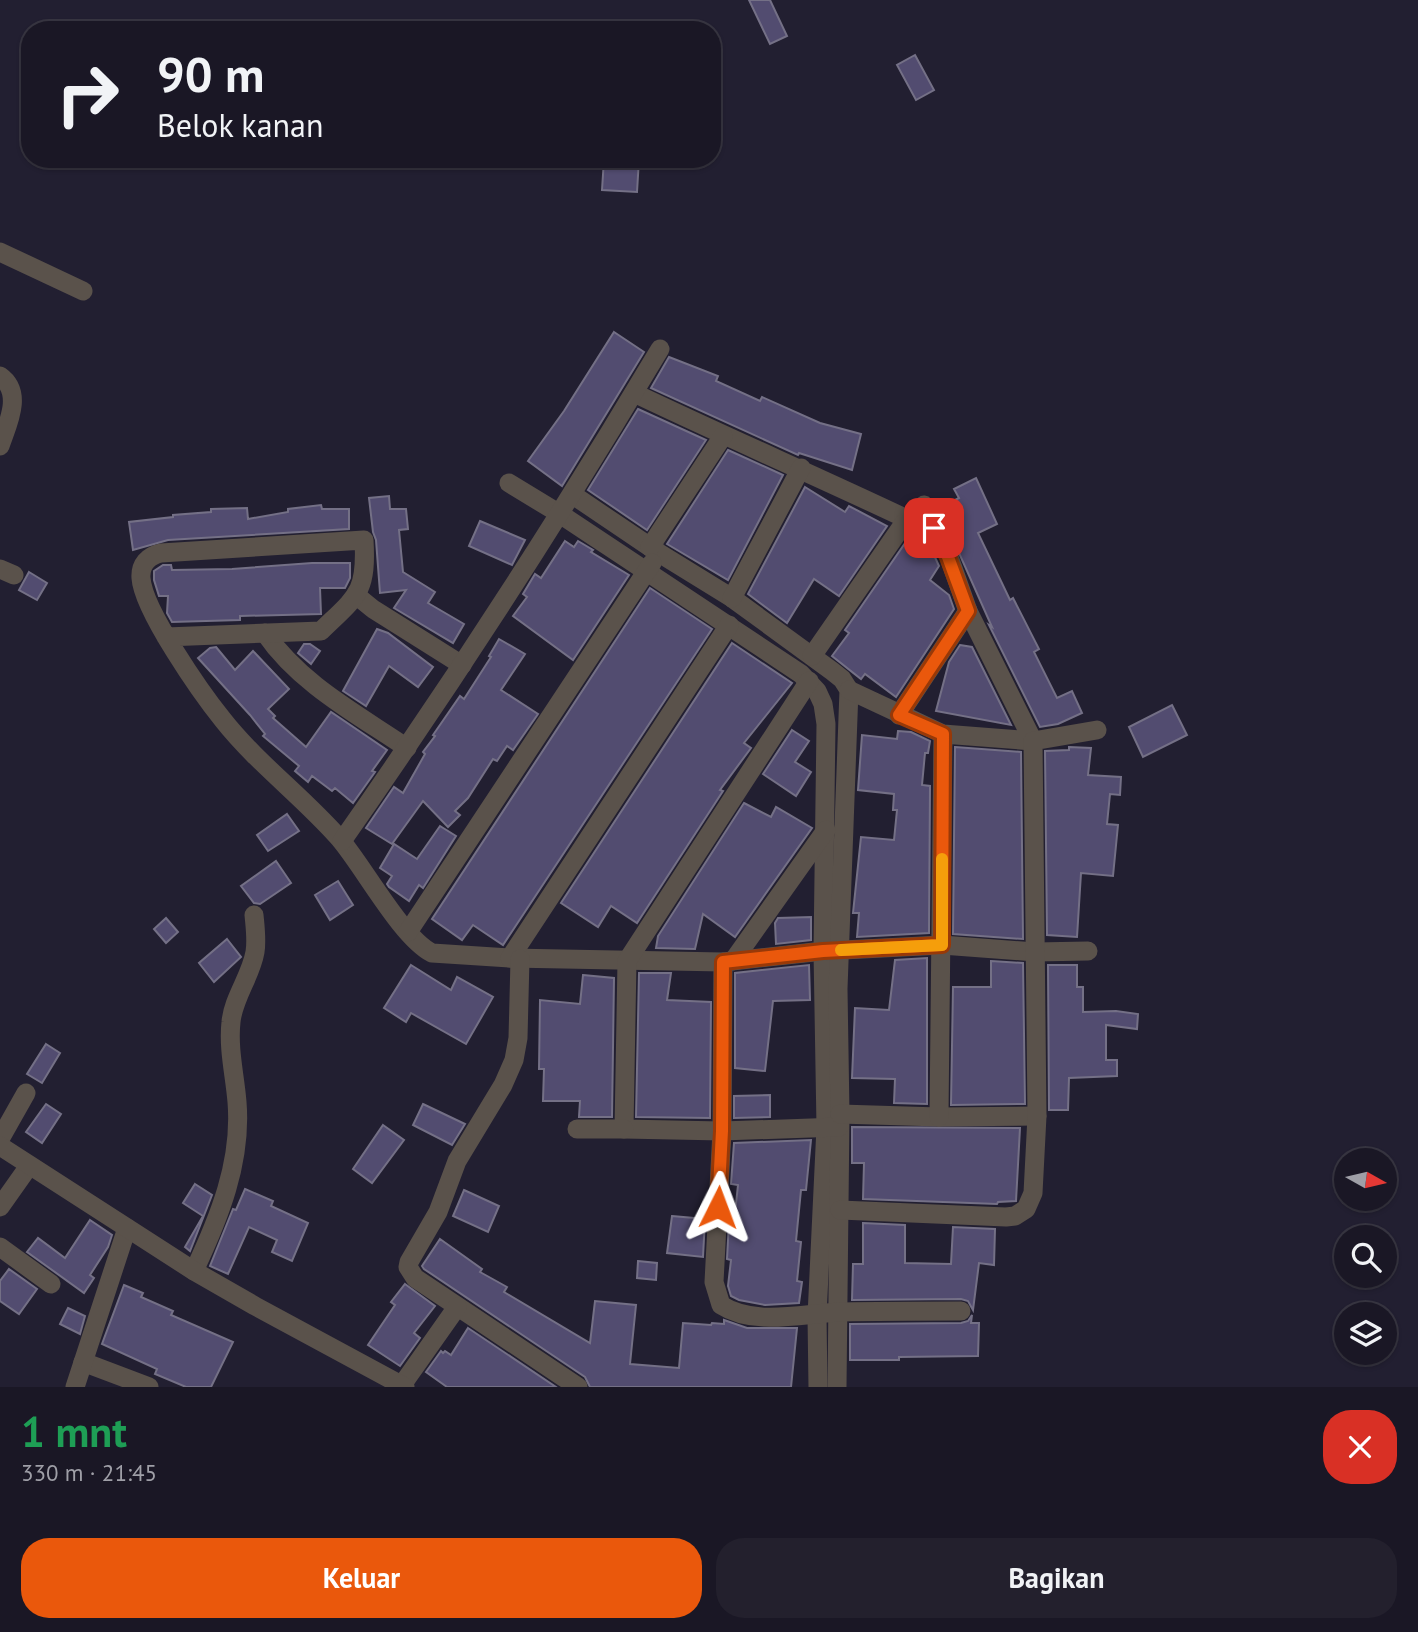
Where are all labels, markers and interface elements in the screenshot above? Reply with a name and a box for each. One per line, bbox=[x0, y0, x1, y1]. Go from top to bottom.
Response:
text: 90 m bbox=[157, 42, 264, 106]
icon: right bbox=[42, 49, 133, 140]
text: Belok kanan bbox=[157, 104, 323, 146]
pin bbox=[904, 498, 964, 558]
icon: arrive bbox=[915, 509, 953, 547]
north arrow bbox=[1334, 1148, 1396, 1211]
map controls bbox=[1334, 1148, 1397, 1365]
position arrow bbox=[681, 1170, 755, 1244]
button: search bbox=[1334, 1225, 1397, 1288]
button: layers bbox=[1334, 1302, 1397, 1365]
text: 1 mnt bbox=[21, 1404, 127, 1459]
button: close bbox=[1323, 1410, 1397, 1484]
text: 330 m · 21:45 bbox=[21, 1458, 157, 1487]
button: Keluar bbox=[21, 1538, 702, 1618]
button: Bagikan bbox=[716, 1538, 1397, 1618]

